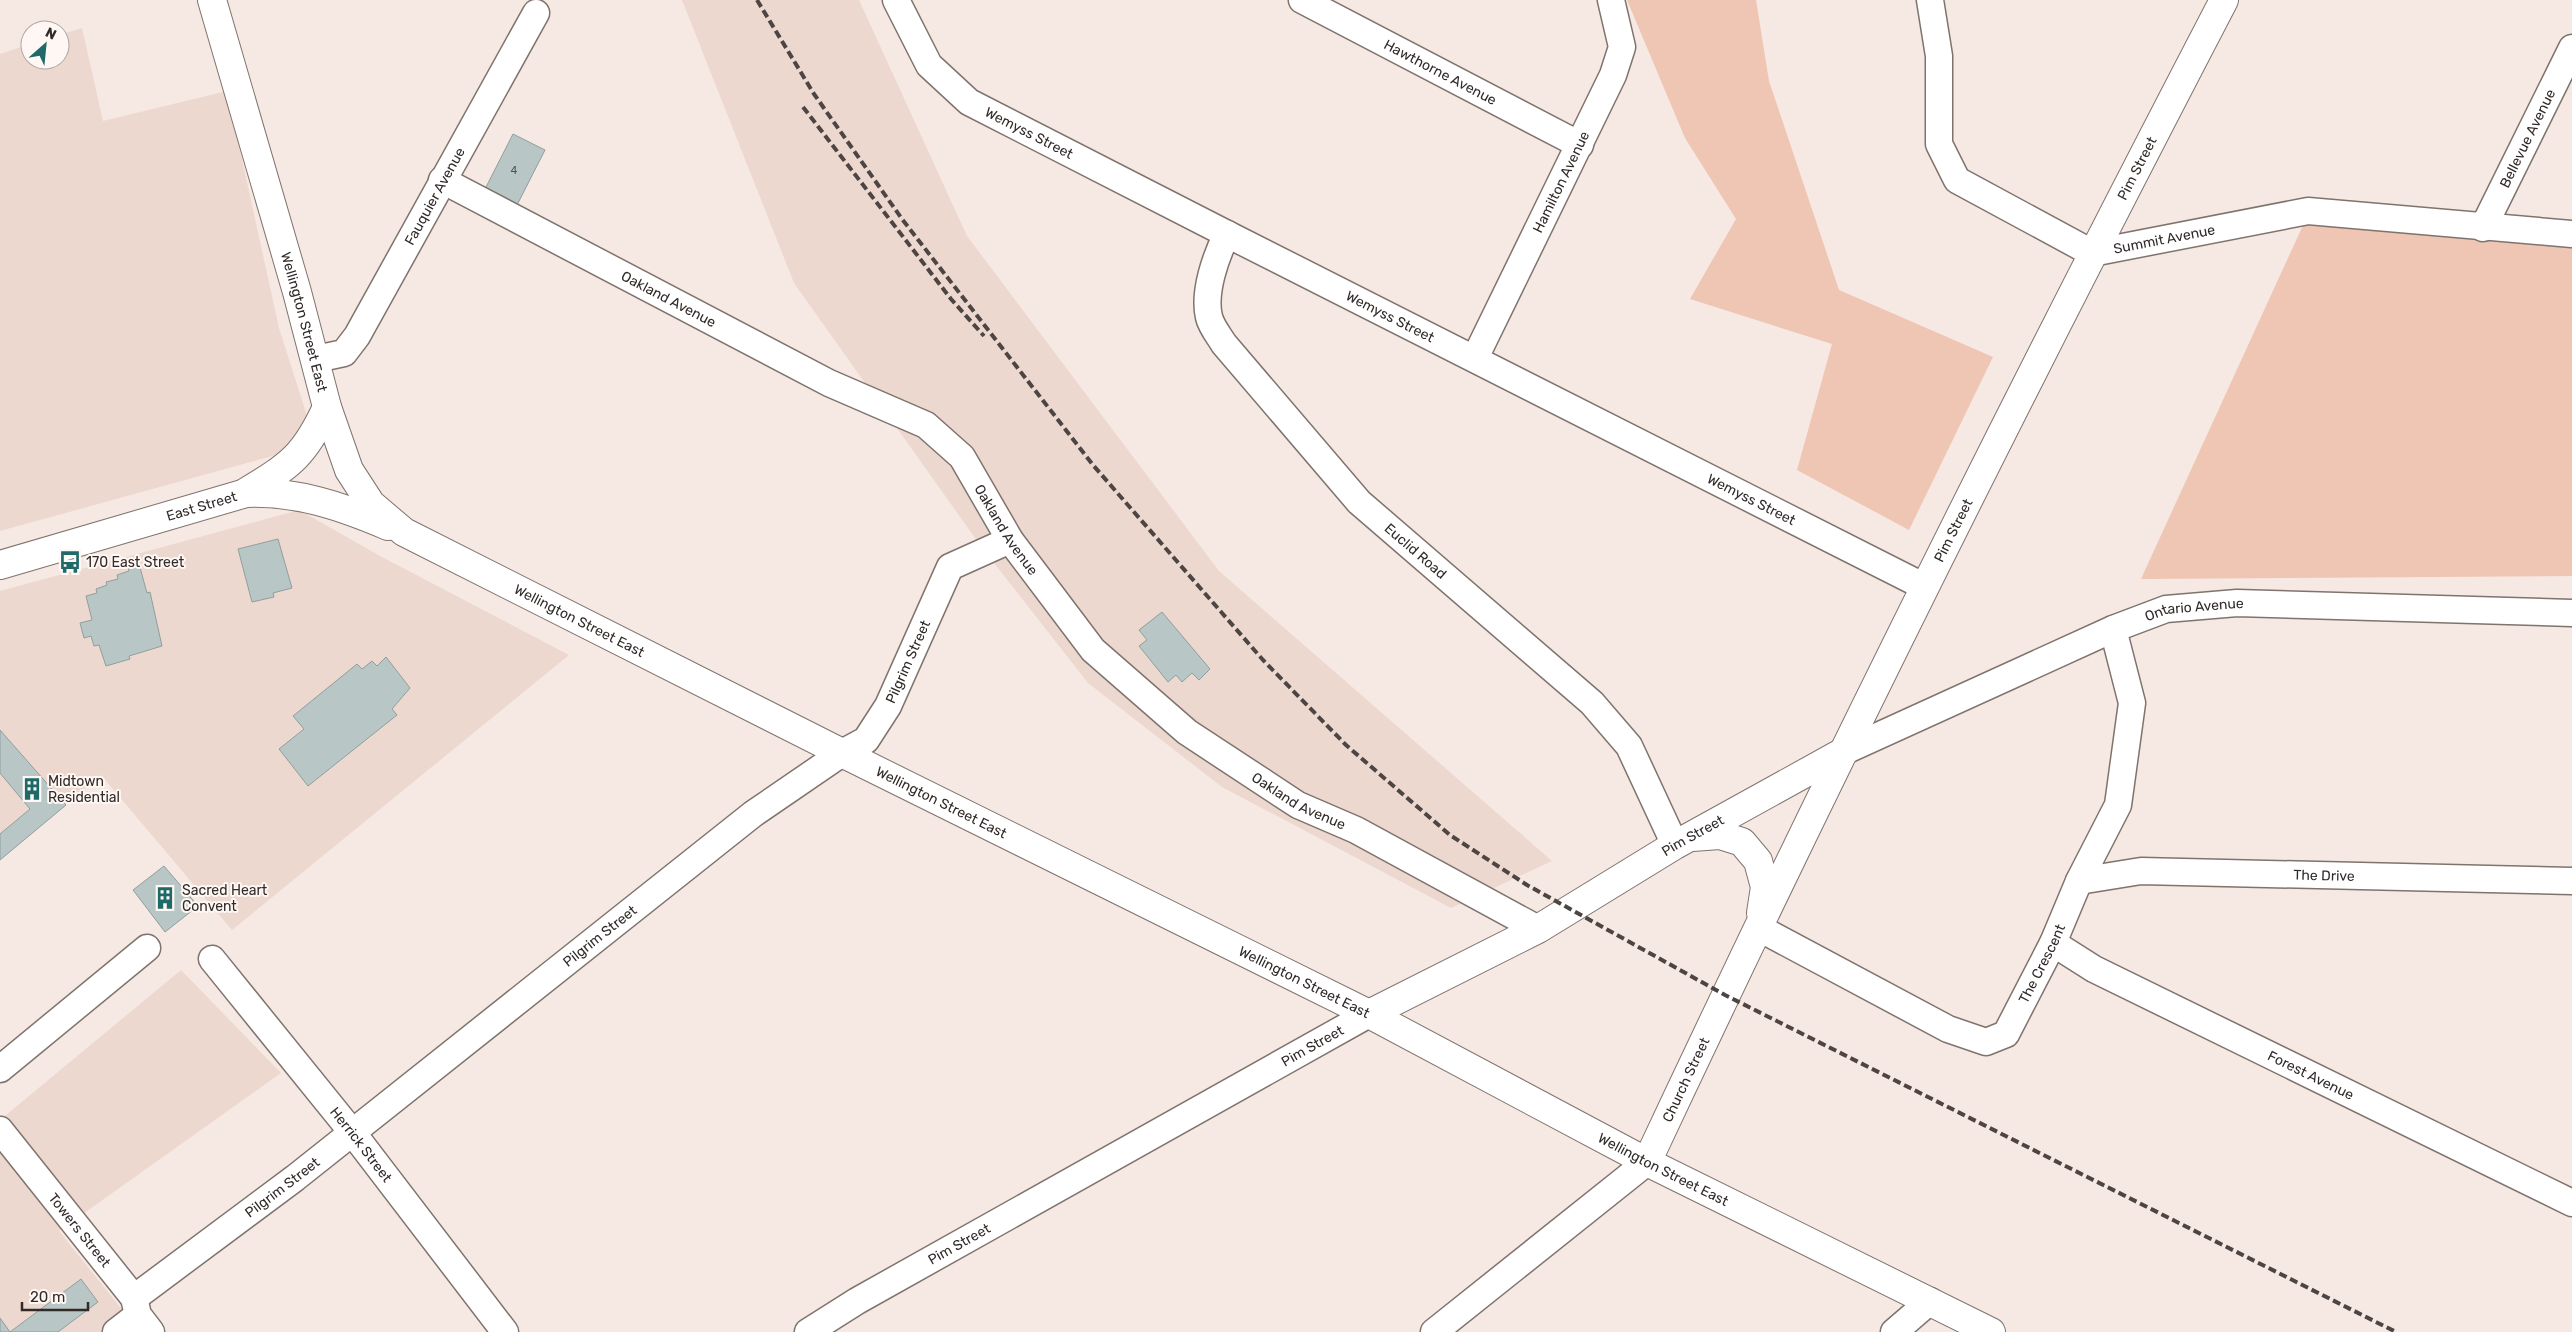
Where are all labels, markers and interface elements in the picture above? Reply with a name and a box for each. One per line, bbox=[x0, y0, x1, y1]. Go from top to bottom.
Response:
north arrow bbox=[20, 20, 70, 70]
text: N bbox=[42, 24, 59, 44]
street label: Hawthorne Avenue bbox=[1381, 36, 1499, 109]
street label: Bellevue Avenue bbox=[2496, 86, 2559, 191]
street label: Wemyss Street bbox=[982, 104, 1076, 163]
street label: Hamilton Avenue bbox=[1529, 128, 1593, 236]
street label: Pim Street bbox=[2114, 134, 2161, 203]
street label: Fauquier Avenue bbox=[401, 144, 469, 248]
house number: 4 bbox=[511, 164, 518, 177]
street label: Summit Avenue bbox=[2112, 221, 2217, 258]
street label: Wellington Street East bbox=[277, 250, 331, 394]
street label: Oakland Avenue bbox=[618, 268, 719, 331]
street label: Wemyss Street bbox=[1343, 288, 1437, 347]
street label: Wemyss Street bbox=[1704, 470, 1799, 529]
street label: Oakland Avenue bbox=[971, 481, 1041, 579]
street label: East Street bbox=[164, 488, 240, 525]
street label: Pim Street bbox=[1931, 495, 1977, 565]
street label: Euclid Road bbox=[1381, 520, 1450, 583]
bus stop icon: 170 East Street bbox=[57, 549, 83, 575]
place label: 170 East Street bbox=[86, 554, 185, 571]
street label: Wellington Street East bbox=[511, 581, 648, 661]
street label: Ontario Avenue bbox=[2142, 595, 2244, 625]
street label: Pilgrim Street bbox=[882, 617, 934, 706]
street label: Wellington Street East bbox=[873, 763, 1010, 842]
street label: Oakland Avenue bbox=[1248, 769, 1348, 834]
place label: Midtown Residential bbox=[48, 773, 120, 806]
building icon: Midtown Residential bbox=[19, 776, 45, 802]
street label: Pim Street bbox=[1659, 811, 1728, 860]
street label: The Drive bbox=[2293, 867, 2355, 885]
place label: Sacred Heart Convent bbox=[182, 882, 268, 915]
building icon: Sacred Heart Convent bbox=[152, 885, 178, 911]
street label: Pilgrim Street bbox=[560, 901, 641, 971]
street label: The Crescent bbox=[2015, 921, 2069, 1006]
street label: Wellington Street East bbox=[1236, 943, 1373, 1022]
street label: Pim Street bbox=[1278, 1022, 1347, 1070]
street label: Church Street bbox=[1659, 1034, 1714, 1125]
street label: Forest Avenue bbox=[2265, 1047, 2357, 1104]
street label: Herrick Street bbox=[326, 1104, 396, 1186]
street label: Wellington Street East bbox=[1595, 1129, 1732, 1210]
street label: Pilgrim Street bbox=[242, 1153, 324, 1221]
street label: Towers Street bbox=[45, 1190, 114, 1271]
street label: Pim Street bbox=[925, 1220, 994, 1268]
scale bar bbox=[22, 1280, 89, 1312]
text: 20 m bbox=[30, 1288, 65, 1306]

